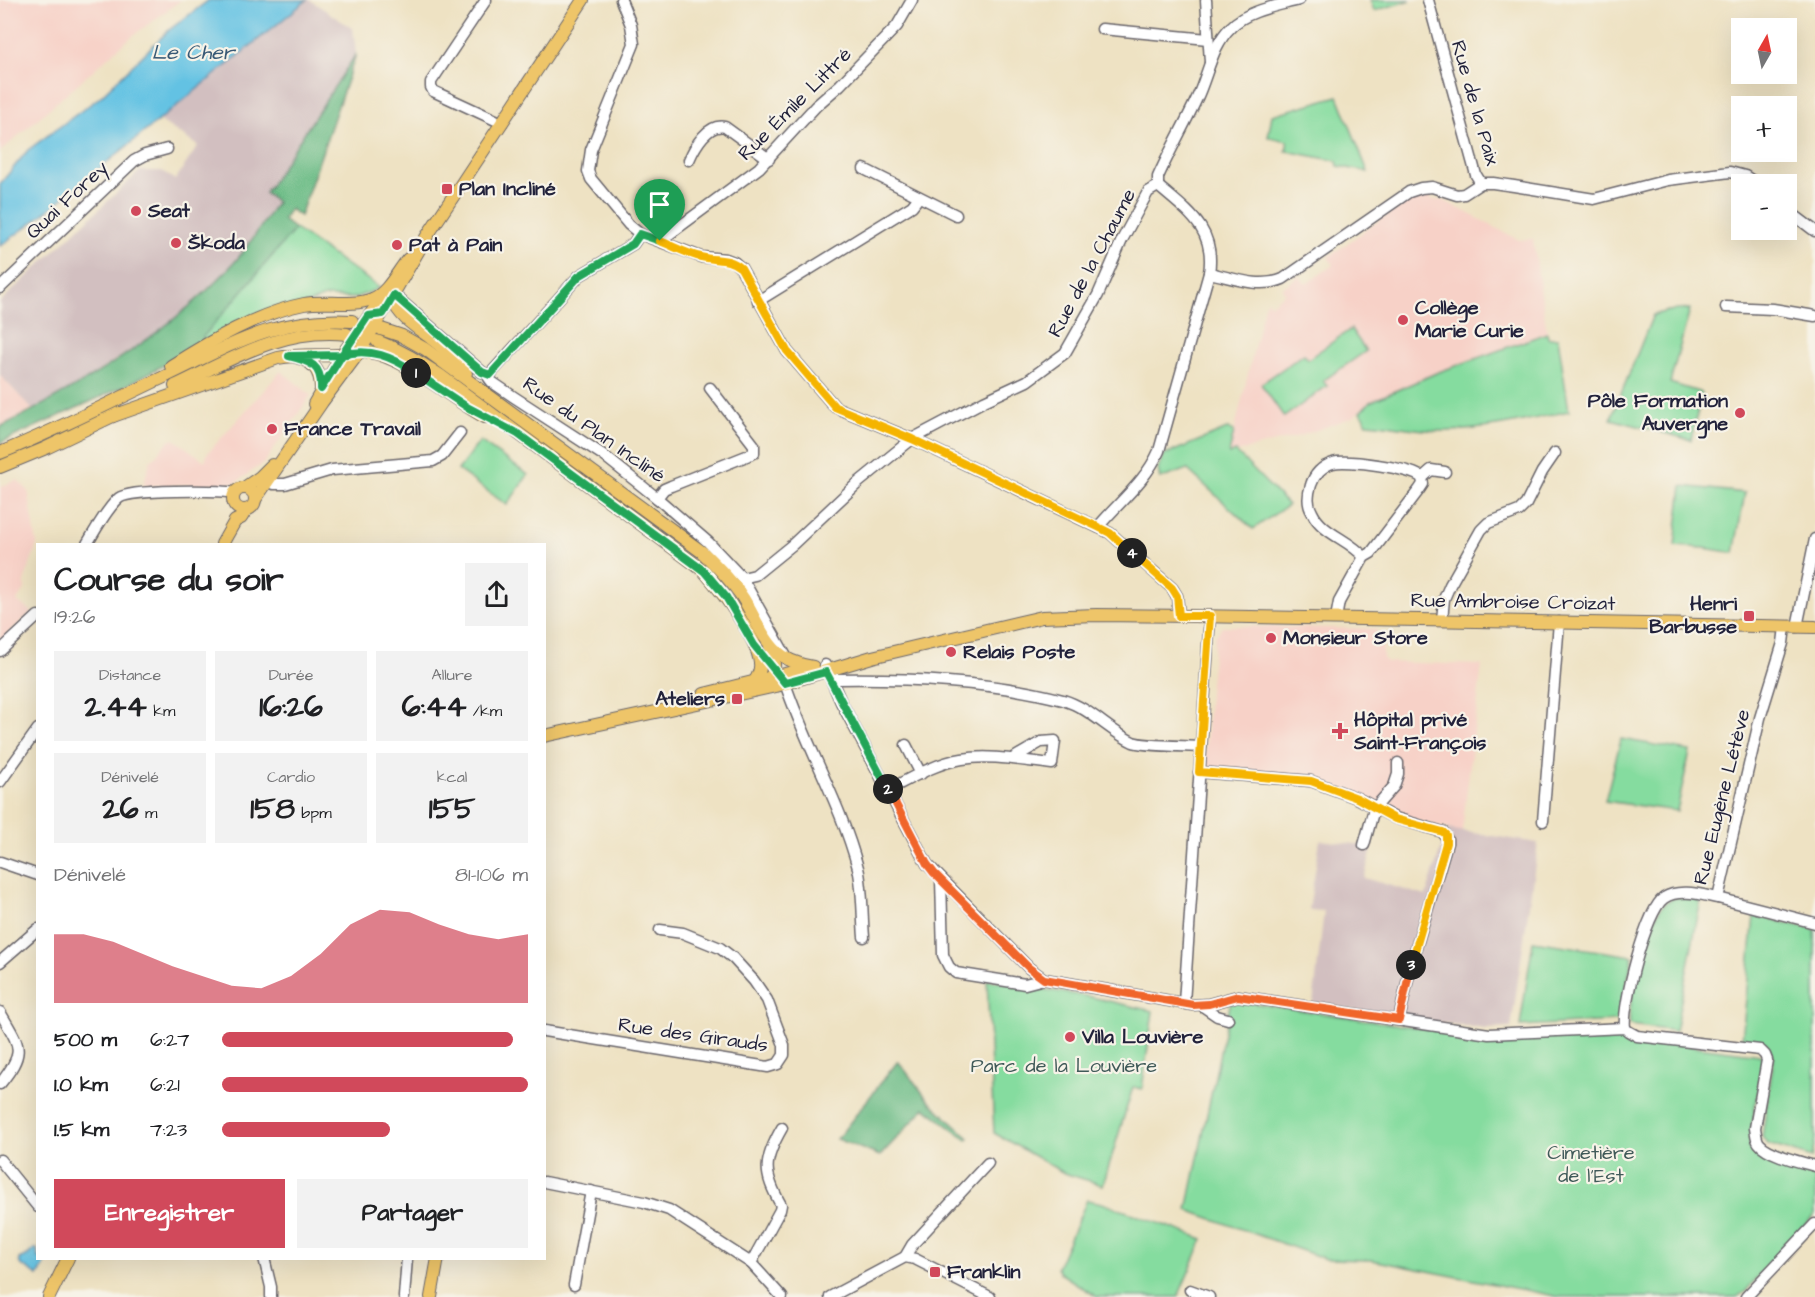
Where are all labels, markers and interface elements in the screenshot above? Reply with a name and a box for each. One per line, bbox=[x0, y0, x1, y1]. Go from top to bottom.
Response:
north arrow bbox=[1731, 18, 1797, 84]
map controls bbox=[1731, 18, 1797, 240]
street label: Rue de la Paix bbox=[1444, 37, 1506, 169]
water label: Le Cher bbox=[152, 38, 237, 67]
street label: Rue Émile Littré bbox=[732, 41, 858, 167]
button: + bbox=[1731, 96, 1797, 162]
street label: Quai Forey bbox=[20, 154, 115, 246]
button: − bbox=[1731, 174, 1797, 240]
place label: Plan Incliné bbox=[459, 175, 556, 203]
pin bbox=[634, 179, 685, 241]
marker: Plan Incliné bbox=[440, 182, 454, 196]
street label: Rue de la Chaume bbox=[1041, 184, 1143, 342]
icon: arrive bbox=[643, 188, 676, 221]
place label: Seat bbox=[147, 197, 191, 225]
marker: Seat bbox=[129, 204, 143, 218]
place label: Škoda bbox=[187, 229, 246, 257]
place label: Pat à Pain bbox=[409, 231, 502, 259]
marker: Škoda bbox=[169, 236, 183, 250]
marker: Pat à Pain bbox=[390, 238, 404, 252]
place label: Collège Marie Curie bbox=[1415, 294, 1524, 345]
marker: Collège Marie Curie bbox=[1396, 313, 1410, 327]
pin: 1 bbox=[401, 358, 431, 388]
text: 1 bbox=[415, 362, 417, 384]
street label: Rue du Plan Incliné bbox=[517, 370, 671, 490]
place label: Pôle Formation Auvergne bbox=[1588, 387, 1728, 439]
marker: Pôle Formation Auvergne bbox=[1733, 406, 1747, 420]
place label: France Travail bbox=[284, 415, 421, 443]
marker: France Travail bbox=[265, 422, 279, 436]
pin: 4 bbox=[1117, 538, 1147, 568]
text: 4 bbox=[1127, 542, 1137, 564]
text: Course du soir bbox=[54, 557, 284, 603]
button: share bbox=[465, 563, 528, 626]
street label: Rue Ambroise Croizat bbox=[1410, 586, 1616, 618]
place label: Henri Barbusse bbox=[1649, 590, 1738, 641]
text: 19:26 bbox=[54, 603, 95, 631]
marker: Henri Barbusse bbox=[1742, 609, 1756, 623]
place label: Monsieur Store bbox=[1283, 624, 1428, 652]
marker: Monsieur Store bbox=[1264, 631, 1278, 645]
place label: Relais Poste bbox=[963, 638, 1076, 666]
marker: Relais Poste bbox=[944, 645, 958, 659]
text: Distance bbox=[99, 664, 161, 686]
text: Durée bbox=[269, 664, 313, 686]
text: Allure bbox=[432, 664, 472, 686]
place label: Ateliers bbox=[655, 685, 725, 713]
text: 2.44 bbox=[85, 686, 147, 728]
text: 16:26 bbox=[259, 686, 323, 728]
text: 6:44 bbox=[402, 686, 466, 728]
marker: Ateliers bbox=[730, 692, 744, 706]
text: km bbox=[147, 700, 175, 722]
text: /km bbox=[466, 700, 502, 722]
place label: Hôpital privé Saint-François bbox=[1353, 706, 1486, 757]
street label: Rue Eugène Létève bbox=[1687, 706, 1758, 888]
marker: Hôpital privé Saint-François bbox=[1331, 722, 1349, 740]
text: Dénivelé bbox=[101, 766, 159, 788]
text: Cardio bbox=[267, 766, 315, 788]
text: kcal bbox=[437, 766, 467, 788]
pin: 2 bbox=[873, 774, 903, 804]
text: 2 bbox=[883, 778, 893, 800]
text: 26 bbox=[103, 788, 139, 830]
text: 158 bbox=[250, 788, 295, 830]
text: 155 bbox=[429, 788, 475, 830]
text: m bbox=[139, 802, 157, 824]
text: bpm bbox=[295, 802, 332, 824]
text: Dénivelé bbox=[54, 861, 126, 889]
text: 81–106 m bbox=[455, 861, 528, 889]
pin: 3 bbox=[1396, 950, 1426, 980]
text: 3 bbox=[1407, 954, 1415, 976]
street label: Rue des Girauds bbox=[616, 1011, 770, 1059]
place label: Villa Louvière bbox=[1081, 1023, 1204, 1051]
text: 500 m bbox=[54, 1026, 117, 1054]
text: 6:27 bbox=[150, 1026, 190, 1054]
marker: Villa Louvière bbox=[1063, 1030, 1077, 1044]
park label: Parc de la Louvière bbox=[971, 1052, 1157, 1080]
text: 1.0 km bbox=[54, 1071, 108, 1099]
text: 6:21 bbox=[150, 1071, 180, 1099]
text: 1.5 km bbox=[54, 1116, 109, 1144]
text: 7:23 bbox=[150, 1116, 187, 1144]
park label: Cimetière de l’Est bbox=[1547, 1139, 1635, 1190]
button: Enregistrer bbox=[54, 1179, 285, 1248]
button: Partager bbox=[297, 1179, 528, 1248]
place label: Franklin bbox=[947, 1258, 1021, 1286]
marker: Franklin bbox=[928, 1265, 942, 1279]

